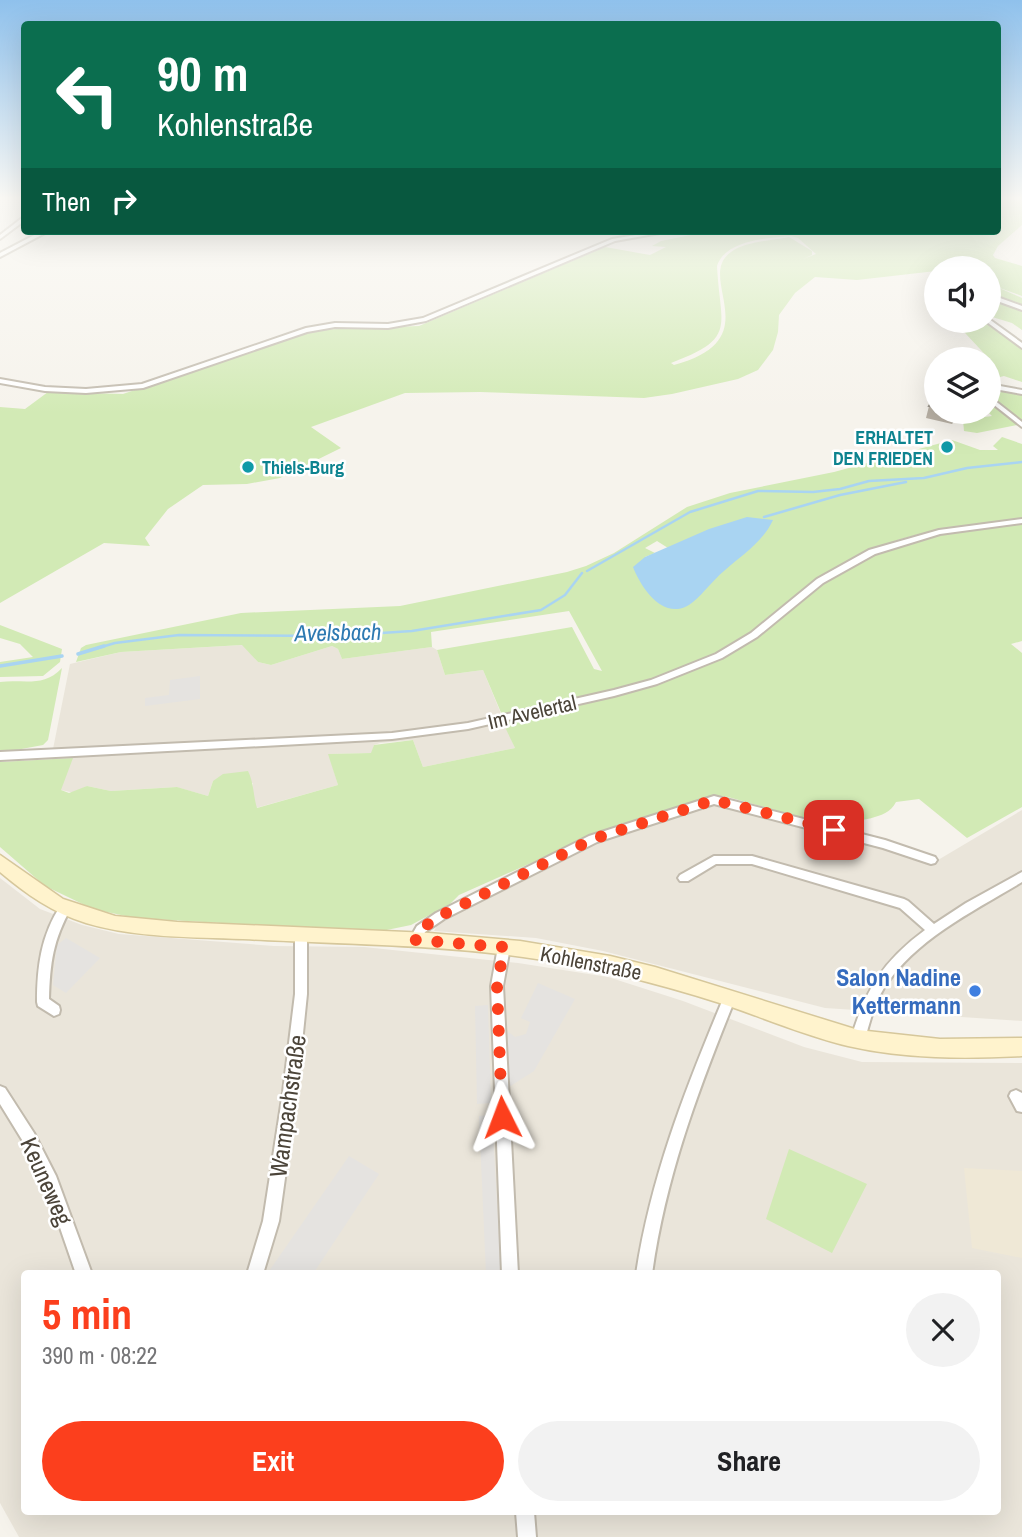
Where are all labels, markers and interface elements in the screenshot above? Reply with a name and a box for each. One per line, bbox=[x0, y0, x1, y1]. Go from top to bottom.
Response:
text: 90 m bbox=[157, 40, 249, 106]
icon: left bbox=[42, 49, 133, 140]
text: Kohlenstraße bbox=[157, 103, 313, 146]
icon: right bbox=[105, 182, 143, 220]
text: Then bbox=[42, 184, 91, 219]
map controls bbox=[924, 256, 1001, 424]
button: sound bbox=[924, 256, 1001, 333]
button: layers bbox=[924, 347, 1001, 424]
place label: ERHALTET DEN FRIEDEN bbox=[833, 425, 933, 471]
marker: ERHALTET DEN FRIEDEN bbox=[939, 439, 955, 455]
place label: Thiels-Burg bbox=[262, 455, 344, 480]
marker: Thiels-Burg bbox=[240, 459, 256, 475]
water label: Avelsbach bbox=[293, 616, 382, 648]
street label: Im Avelertal bbox=[485, 688, 579, 736]
pin bbox=[804, 800, 864, 860]
icon: arrive bbox=[815, 811, 853, 849]
street label: Kohlenstraße bbox=[538, 939, 644, 987]
place label: Salon Nadine Kettermann bbox=[836, 961, 961, 1021]
marker: Salon Nadine Kettermann bbox=[967, 983, 983, 999]
street label: Wampachstraße bbox=[261, 1033, 313, 1179]
position arrow bbox=[465, 1080, 539, 1154]
street label: Keuneweg bbox=[13, 1132, 81, 1230]
text: 5 min bbox=[42, 1286, 132, 1342]
button: close bbox=[906, 1293, 980, 1367]
text: 390 m · 08:22 bbox=[42, 1340, 157, 1371]
button: Exit bbox=[42, 1421, 504, 1501]
button: Share bbox=[518, 1421, 980, 1501]

